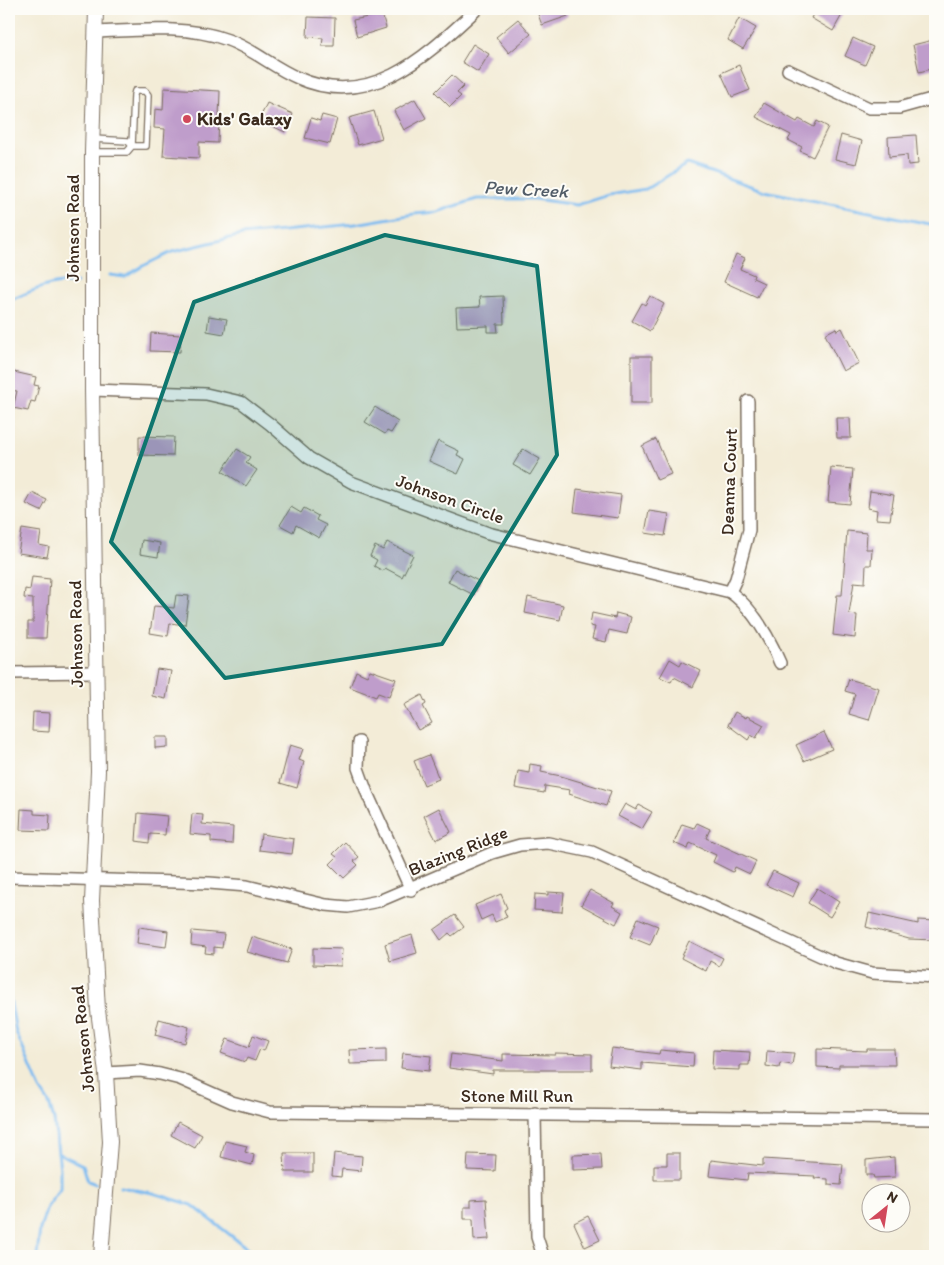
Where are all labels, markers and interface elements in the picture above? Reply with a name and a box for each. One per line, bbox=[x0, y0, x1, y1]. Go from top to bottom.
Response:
place label: Kids' Galaxy bbox=[197, 108, 292, 130]
marker: Kids' Galaxy bbox=[181, 113, 193, 125]
street label: Johnson Road bbox=[62, 174, 84, 282]
water label: Pew Creek bbox=[483, 175, 570, 203]
street label: Deanna Court bbox=[716, 428, 742, 536]
street label: Johnson Circle bbox=[393, 469, 507, 529]
street label: Johnson Road bbox=[64, 580, 88, 688]
street label: Blazing Ridge bbox=[405, 821, 511, 881]
street label: Johnson Road bbox=[66, 984, 100, 1094]
street label: Stone Mill Run bbox=[461, 1085, 574, 1107]
north arrow bbox=[862, 1182, 912, 1232]
text: N bbox=[884, 1187, 901, 1207]

